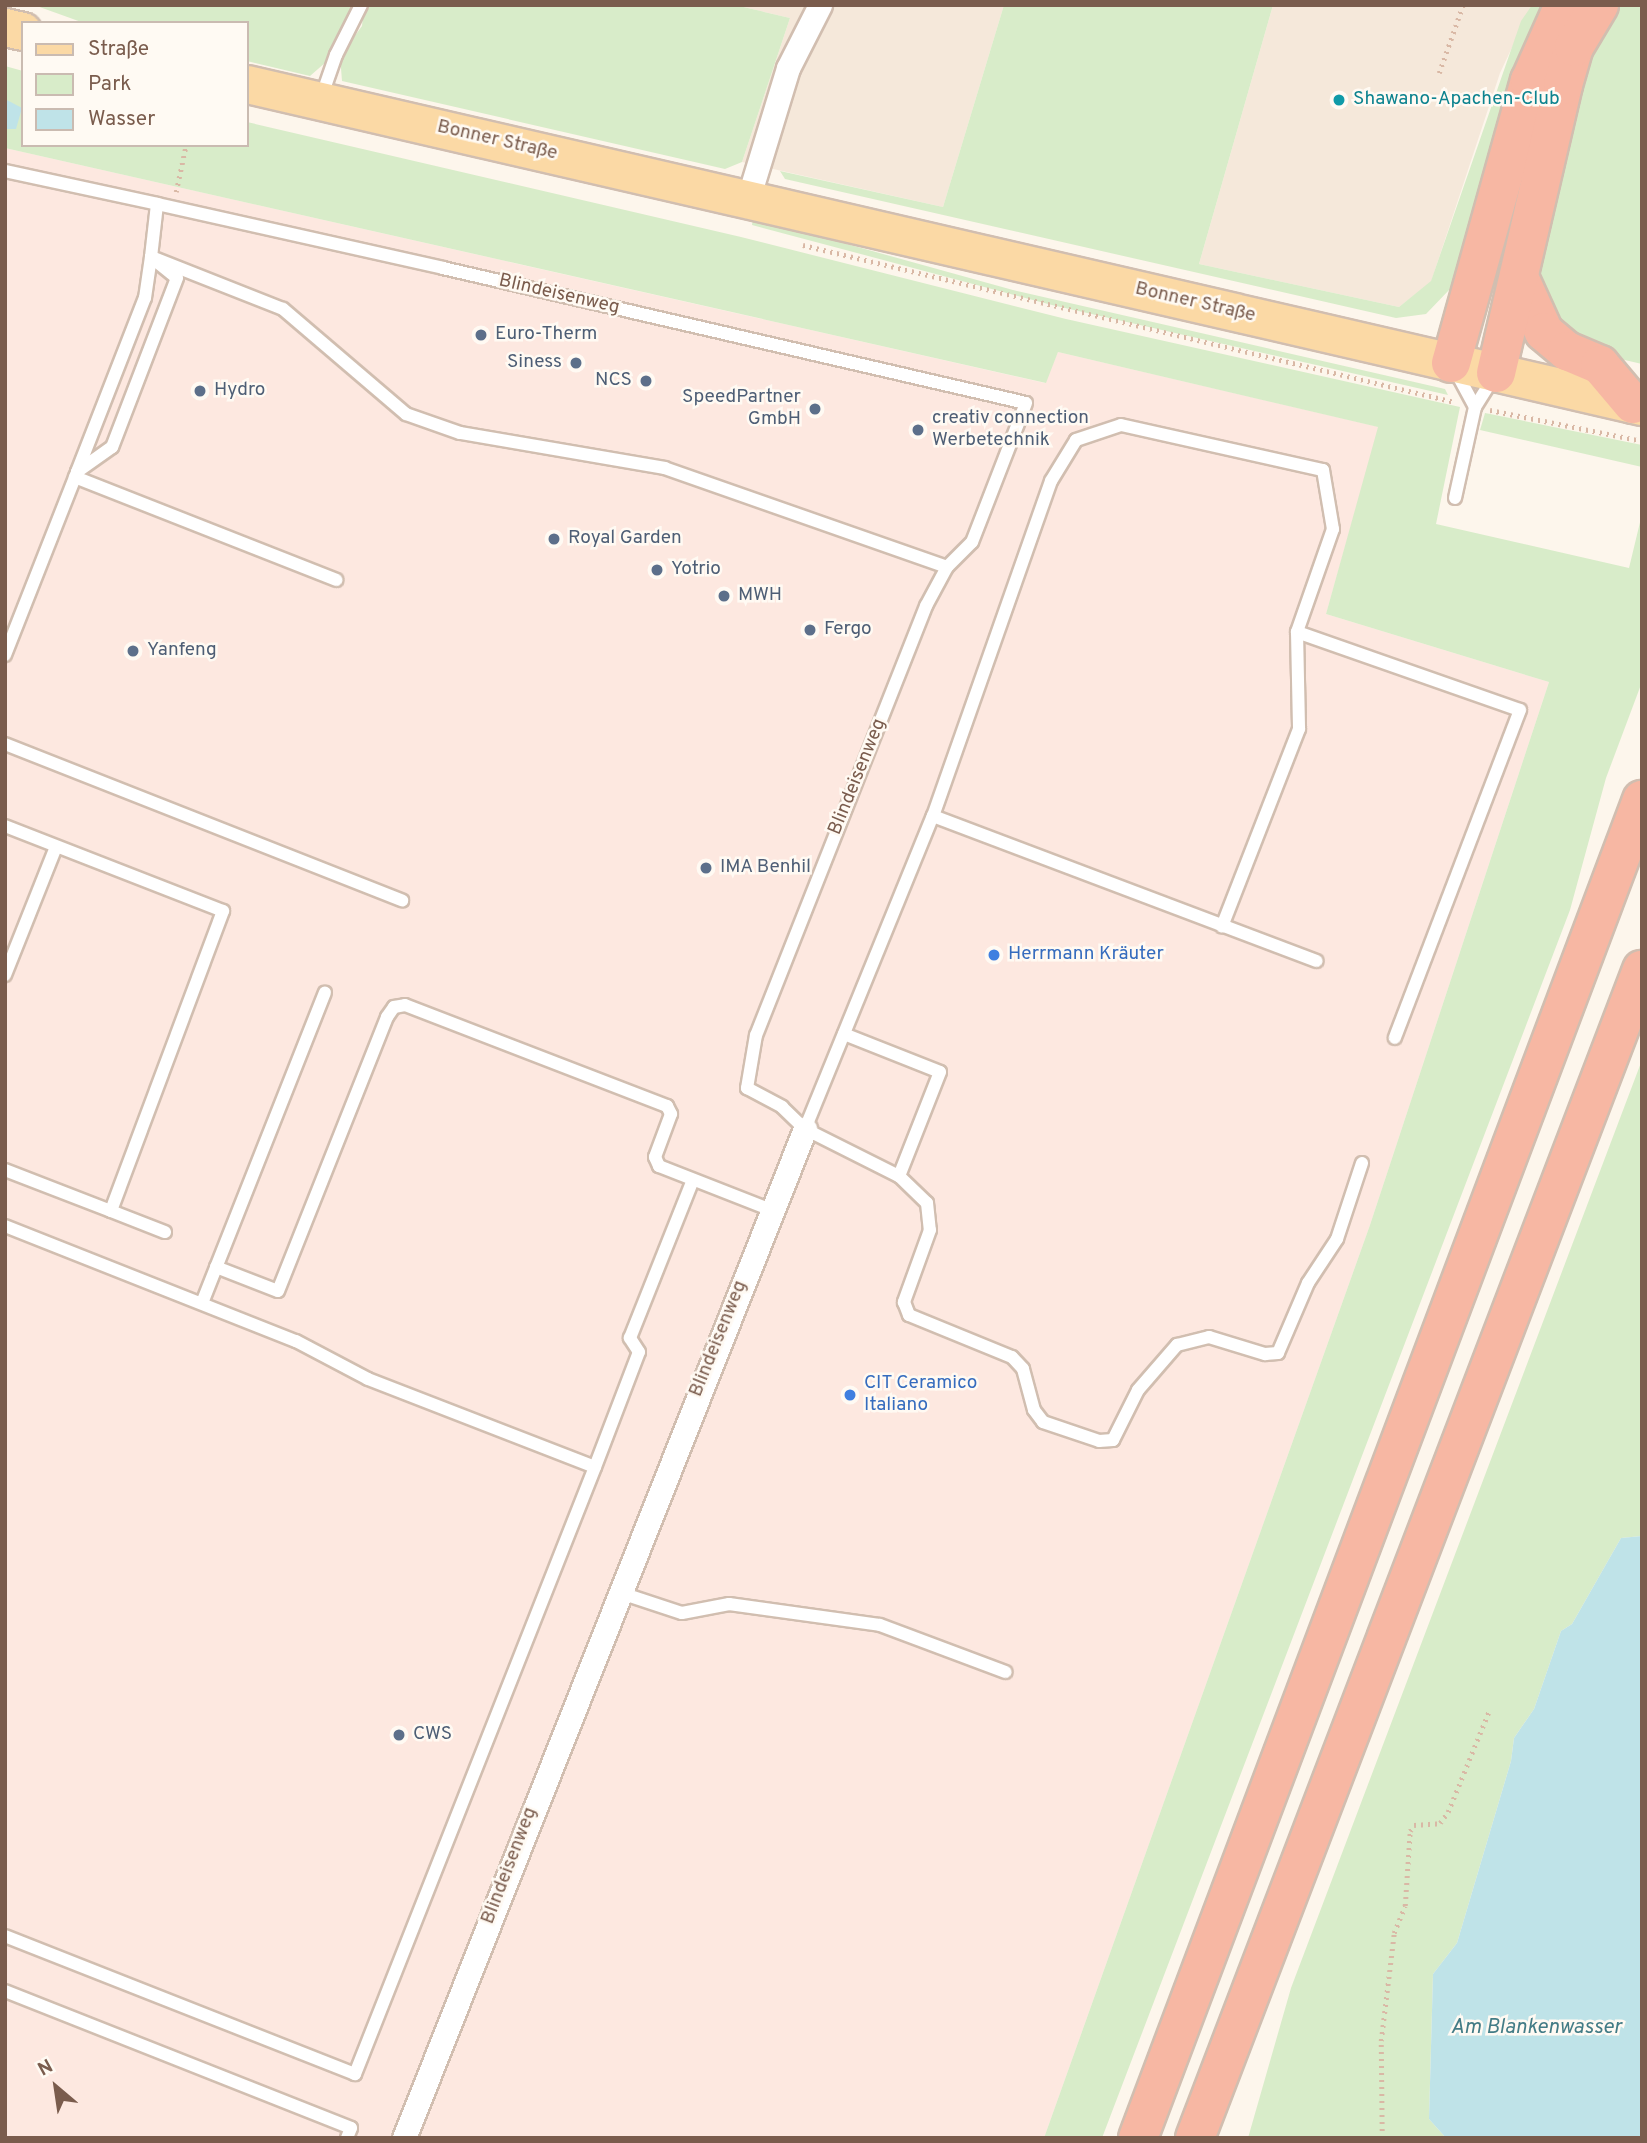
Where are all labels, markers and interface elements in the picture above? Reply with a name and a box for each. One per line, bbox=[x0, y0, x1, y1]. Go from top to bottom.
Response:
legend bbox=[21, 21, 248, 147]
text: Straße bbox=[88, 36, 149, 63]
text: Park bbox=[88, 71, 131, 98]
place label: Shawano-Apachen-Club bbox=[1353, 89, 1560, 111]
marker: Shawano-Apachen-Club bbox=[1331, 92, 1347, 108]
text: Wasser bbox=[88, 106, 155, 133]
street label: Bonner Straße bbox=[435, 116, 559, 166]
street label: Blindeisenweg bbox=[496, 270, 622, 320]
street label: Bonner Straße bbox=[1133, 278, 1257, 328]
place label: Euro-Therm bbox=[495, 324, 597, 346]
marker: Euro-Therm bbox=[473, 327, 489, 343]
place label: Siness bbox=[507, 352, 562, 374]
marker: Siness bbox=[568, 355, 584, 371]
place label: NCS bbox=[595, 370, 632, 392]
marker: NCS bbox=[638, 373, 654, 389]
place label: Hydro bbox=[214, 380, 265, 402]
marker: Hydro bbox=[192, 383, 208, 399]
place label: SpeedPartner GmbH bbox=[682, 387, 801, 431]
marker: SpeedPartner GmbH bbox=[807, 401, 823, 417]
place label: creativ connection Werbetechnik bbox=[932, 408, 1089, 452]
marker: creativ connection Werbetechnik bbox=[910, 422, 926, 438]
place label: Royal Garden bbox=[568, 528, 682, 550]
marker: Royal Garden bbox=[546, 531, 562, 547]
place label: Yotrio bbox=[671, 559, 721, 581]
marker: Yotrio bbox=[649, 562, 665, 578]
place label: MWH bbox=[738, 585, 782, 607]
marker: MWH bbox=[716, 588, 732, 604]
place label: Fergo bbox=[824, 619, 872, 641]
marker: Fergo bbox=[802, 622, 818, 638]
place label: Yanfeng bbox=[147, 640, 217, 662]
marker: Yanfeng bbox=[125, 643, 141, 659]
street label: Blindeisenweg bbox=[824, 716, 892, 838]
place label: IMA Benhil bbox=[720, 857, 812, 879]
marker: IMA Benhil bbox=[698, 860, 714, 876]
place label: Herrmann Kräuter bbox=[1008, 944, 1164, 966]
marker: Herrmann Kräuter bbox=[986, 947, 1002, 963]
street label: Blindeisenweg bbox=[685, 1278, 753, 1400]
place label: CIT Ceramico Italiano bbox=[864, 1373, 978, 1417]
marker: CIT Ceramico Italiano bbox=[842, 1387, 858, 1403]
place label: CWS bbox=[413, 1724, 452, 1746]
marker: CWS bbox=[391, 1727, 407, 1743]
street label: Blindeisenweg bbox=[477, 1804, 543, 1928]
water label: Am Blankenwasser bbox=[1450, 2015, 1622, 2041]
north arrow bbox=[21, 2052, 91, 2122]
text: N bbox=[34, 2055, 58, 2082]

